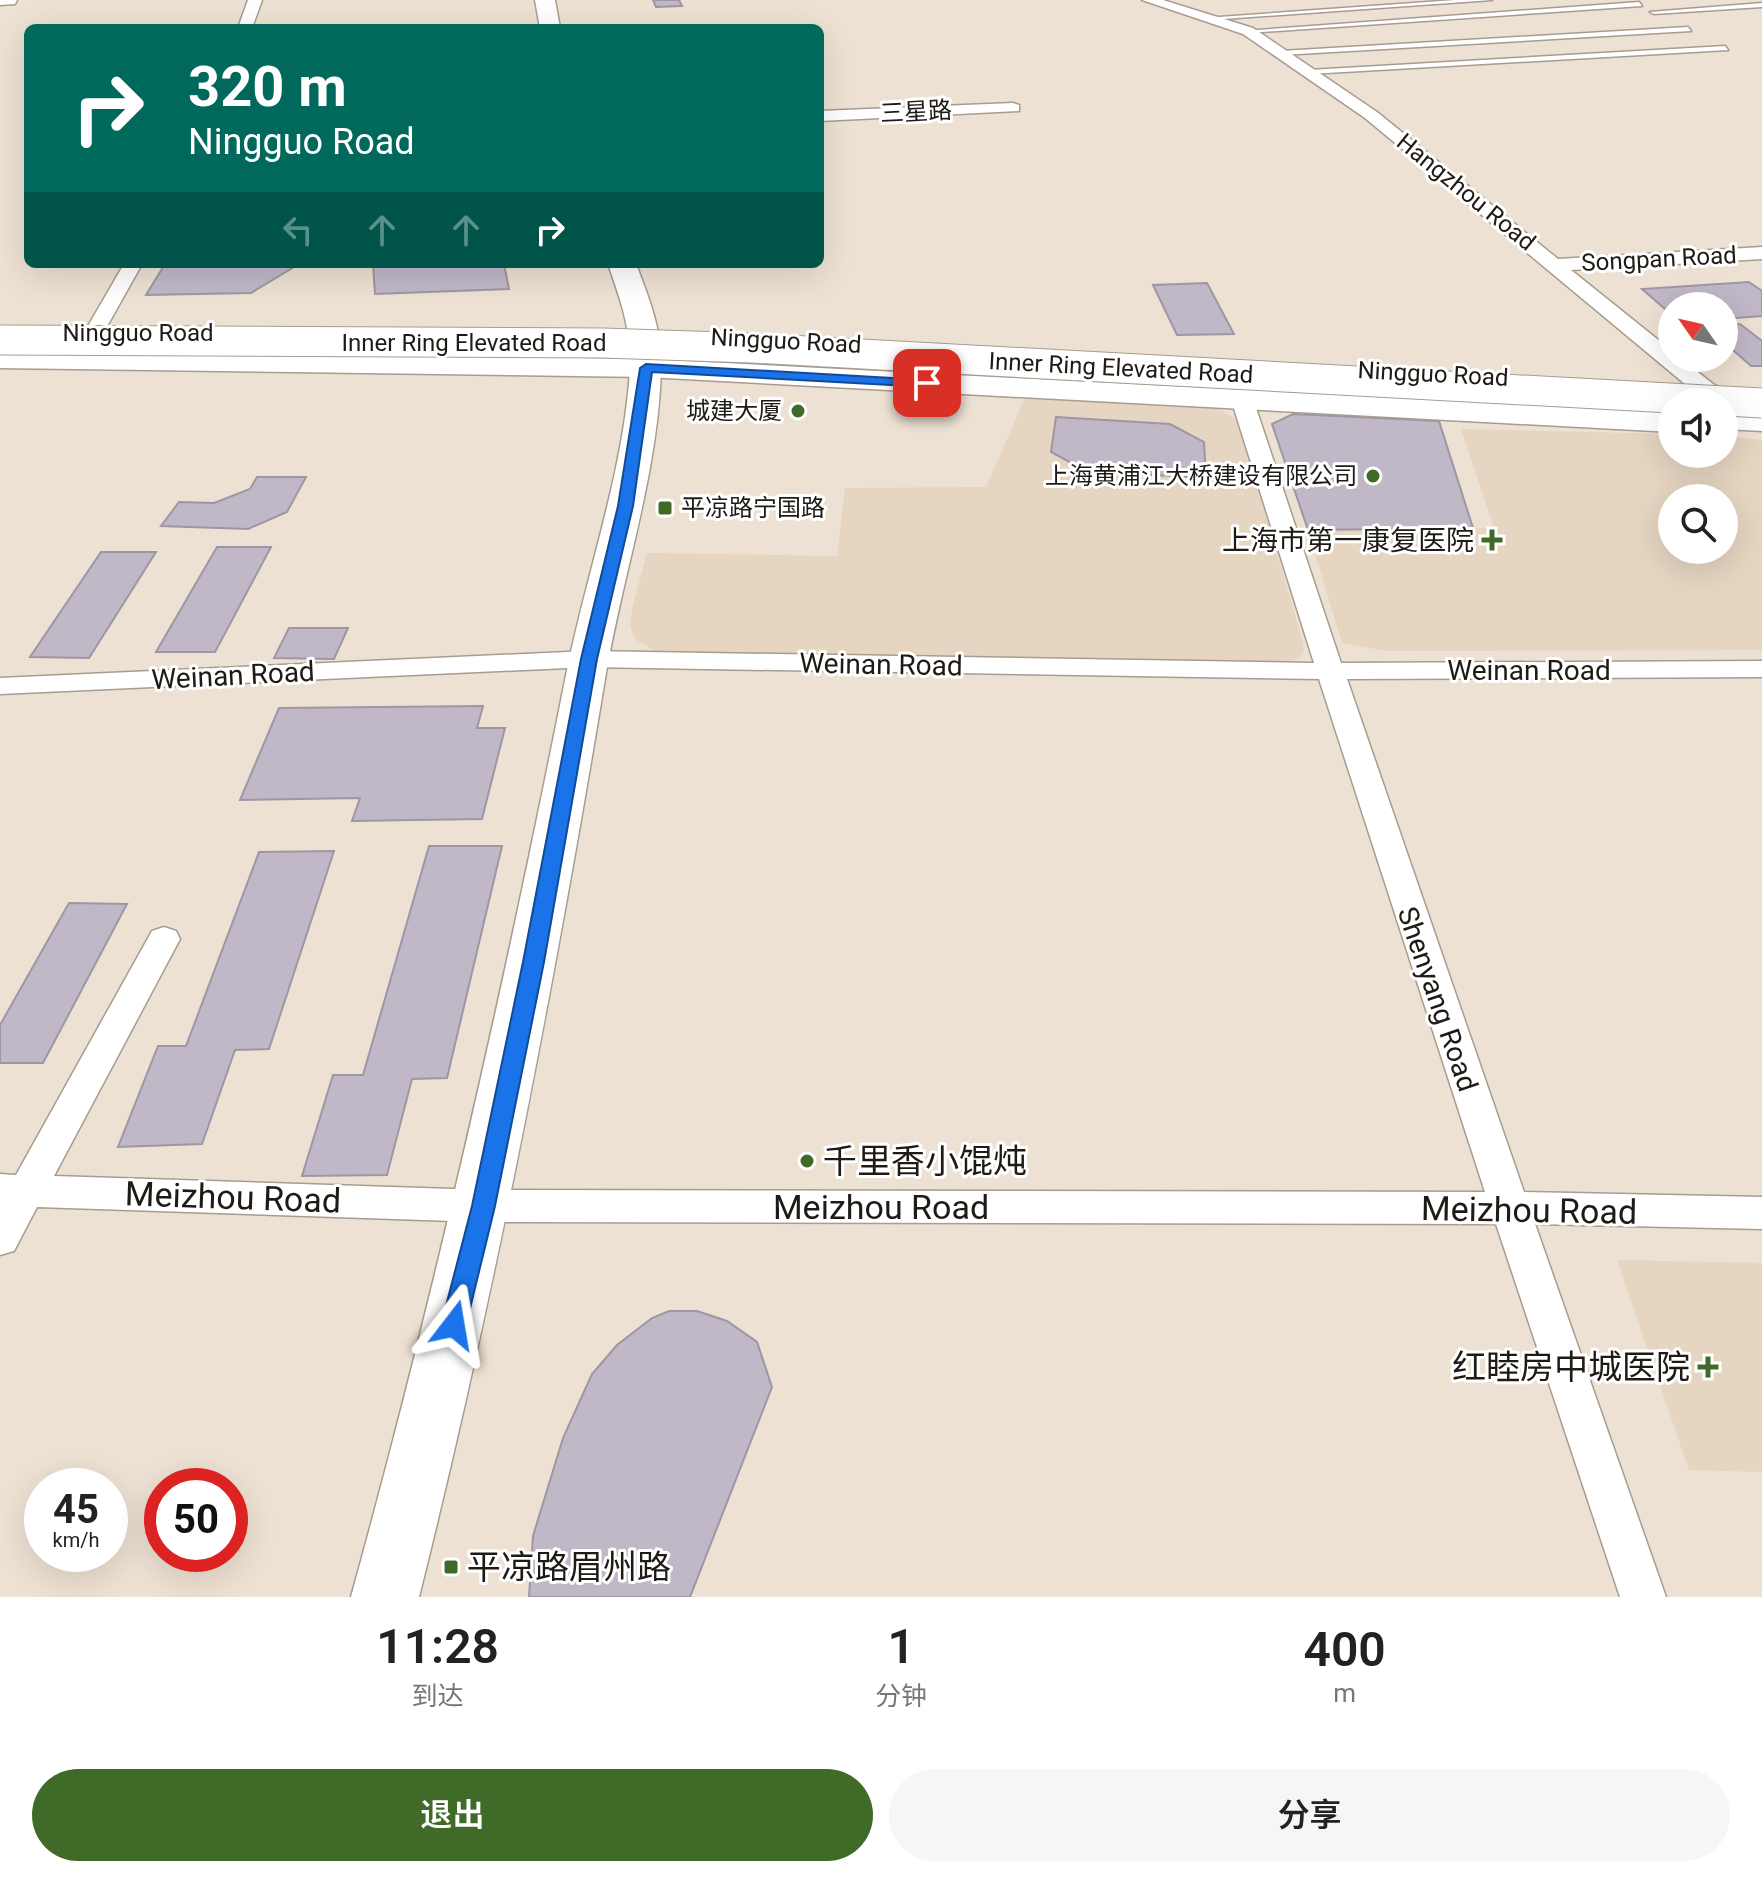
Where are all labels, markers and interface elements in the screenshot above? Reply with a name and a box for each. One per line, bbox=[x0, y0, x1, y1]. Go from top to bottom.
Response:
text: 320 m bbox=[188, 54, 347, 120]
icon: right bbox=[56, 56, 160, 160]
street label: 三星路 bbox=[879, 96, 953, 128]
text: Ningguo Road bbox=[188, 121, 415, 163]
street label: Hangzhou Road bbox=[1391, 128, 1541, 256]
icon: left bbox=[276, 208, 320, 252]
icon: ahead bbox=[360, 208, 404, 252]
icon: ahead bbox=[444, 208, 488, 252]
icon: right bbox=[528, 208, 572, 252]
street label: Songpan Road bbox=[1581, 241, 1737, 277]
north arrow bbox=[1658, 292, 1738, 372]
map controls bbox=[1658, 292, 1738, 564]
street label: Ningguo Road bbox=[62, 319, 214, 347]
street label: Ningguo Road bbox=[710, 323, 862, 359]
street label: Inner Ring Elevated Road bbox=[342, 329, 606, 357]
street label: Inner Ring Elevated Road bbox=[988, 347, 1254, 389]
pin bbox=[893, 349, 961, 417]
street label: Ningguo Road bbox=[1357, 356, 1509, 392]
icon: arrive bbox=[905, 361, 949, 405]
button: sound bbox=[1658, 388, 1738, 468]
place label: 城建大厦 bbox=[686, 397, 782, 425]
marker: 城建大厦 bbox=[789, 402, 807, 420]
place label: 上海黄浦江大桥建设有限公司 bbox=[1045, 462, 1357, 490]
marker: 上海黄浦江大桥建设有限公司 bbox=[1364, 467, 1382, 485]
button: search bbox=[1658, 484, 1738, 564]
place label: 平凉路宁国路 bbox=[681, 494, 825, 522]
marker: 平凉路宁国路 bbox=[656, 499, 674, 517]
place label: 上海市第一康复医院 bbox=[1222, 524, 1474, 557]
marker: 上海市第一康复医院 bbox=[1481, 529, 1503, 551]
street label: Weinan Road bbox=[799, 647, 963, 682]
street label: Weinan Road bbox=[1447, 654, 1611, 687]
street label: Weinan Road bbox=[151, 655, 315, 696]
street label: Shenyang Road bbox=[1391, 903, 1485, 1096]
place label: 千里香小馄炖 bbox=[823, 1141, 1027, 1181]
marker: 千里香小馄炖 bbox=[798, 1152, 816, 1170]
street label: Meizhou Road bbox=[124, 1173, 342, 1221]
street label: Meizhou Road bbox=[773, 1187, 989, 1227]
street label: Meizhou Road bbox=[1421, 1188, 1637, 1232]
position arrow bbox=[412, 1283, 496, 1367]
place label: 红睦房中城医院 bbox=[1452, 1347, 1690, 1387]
marker: 红睦房中城医院 bbox=[1697, 1356, 1719, 1378]
speed limit sign: 50 bbox=[144, 1468, 248, 1572]
text: 45 bbox=[53, 1486, 99, 1533]
text: km/h bbox=[53, 1528, 99, 1552]
place label: 平凉路眉州路 bbox=[467, 1547, 671, 1587]
marker: 平凉路眉州路 bbox=[442, 1558, 460, 1576]
text: 11:28 bbox=[376, 1618, 499, 1675]
text: 1 bbox=[888, 1618, 915, 1675]
text: 400 bbox=[1303, 1621, 1386, 1678]
text: m bbox=[1333, 1678, 1356, 1708]
text: 到达 bbox=[412, 1681, 464, 1711]
text: 分钟 bbox=[875, 1681, 927, 1711]
button: 退出 bbox=[32, 1769, 873, 1861]
button: 分享 bbox=[889, 1769, 1730, 1861]

